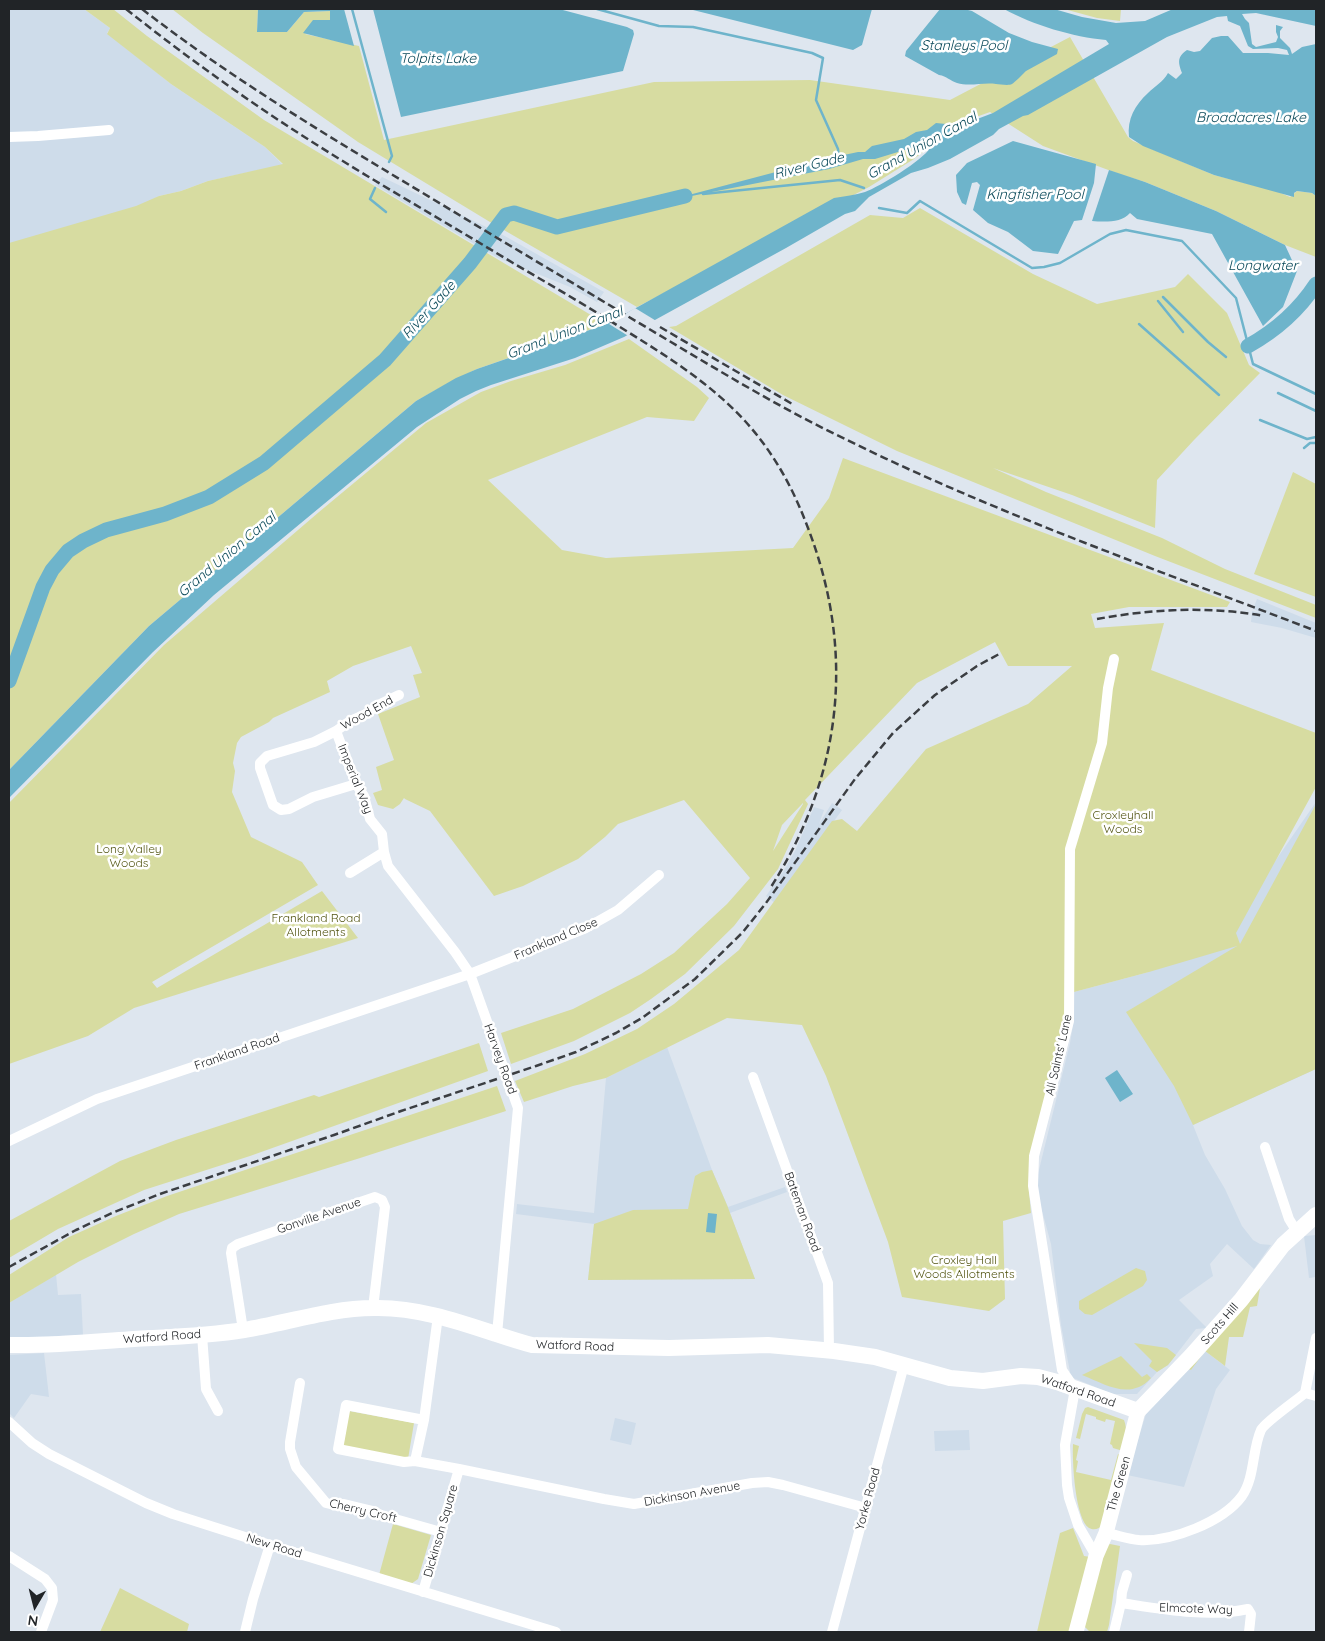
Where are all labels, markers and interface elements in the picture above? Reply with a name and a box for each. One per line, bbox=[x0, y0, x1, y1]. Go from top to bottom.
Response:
water label: Stanleys Pool bbox=[921, 38, 1007, 54]
water label: Tolpits Lake bbox=[400, 51, 476, 67]
water label: Grand Union Canal bbox=[864, 109, 980, 183]
water label: Broadacres Lake bbox=[1196, 110, 1306, 126]
water label: River Gade bbox=[772, 149, 846, 183]
water label: Kingfisher Pool bbox=[986, 187, 1084, 203]
water label: Longwater bbox=[1228, 258, 1298, 274]
water label: River Gade bbox=[399, 278, 459, 342]
water label: Grand Union Canal bbox=[505, 303, 625, 363]
water label: Grand Union Canal bbox=[175, 509, 279, 601]
street label: Wood End bbox=[338, 693, 396, 733]
street label: Imperial Way bbox=[334, 742, 376, 816]
park label: Croxleyhall Woods bbox=[1093, 808, 1153, 836]
park label: Long Valley Woods bbox=[96, 842, 162, 870]
park label: Frankland Road Allotments bbox=[271, 911, 361, 939]
street label: Frankland Close bbox=[512, 915, 600, 963]
street label: All Saints' Lane bbox=[1043, 1013, 1075, 1097]
street label: Harvey Road bbox=[481, 1022, 519, 1096]
street label: Frankland Road bbox=[193, 1031, 281, 1073]
street label: Bateman Road bbox=[781, 1170, 823, 1254]
street label: Gonville Avenue bbox=[275, 1195, 363, 1237]
park label: Croxley Hall Woods Allotments bbox=[913, 1253, 1015, 1281]
street label: Scots Hill bbox=[1198, 1300, 1242, 1348]
street label: Watford Road bbox=[122, 1327, 202, 1347]
street label: Watford Road bbox=[536, 1337, 614, 1355]
street label: Watford Road bbox=[1039, 1371, 1117, 1411]
street label: The Green bbox=[1104, 1454, 1134, 1514]
street label: Yorke Road bbox=[853, 1466, 883, 1532]
street label: Dickinson Avenue bbox=[643, 1478, 741, 1510]
street label: Dickinson Square bbox=[421, 1483, 461, 1579]
street label: Cherry Croft bbox=[328, 1496, 398, 1526]
street label: New Road bbox=[244, 1531, 304, 1561]
north arrow bbox=[10, 1581, 60, 1631]
street label: Elmcote Way bbox=[1159, 1601, 1233, 1617]
text: N bbox=[27, 1611, 39, 1630]

